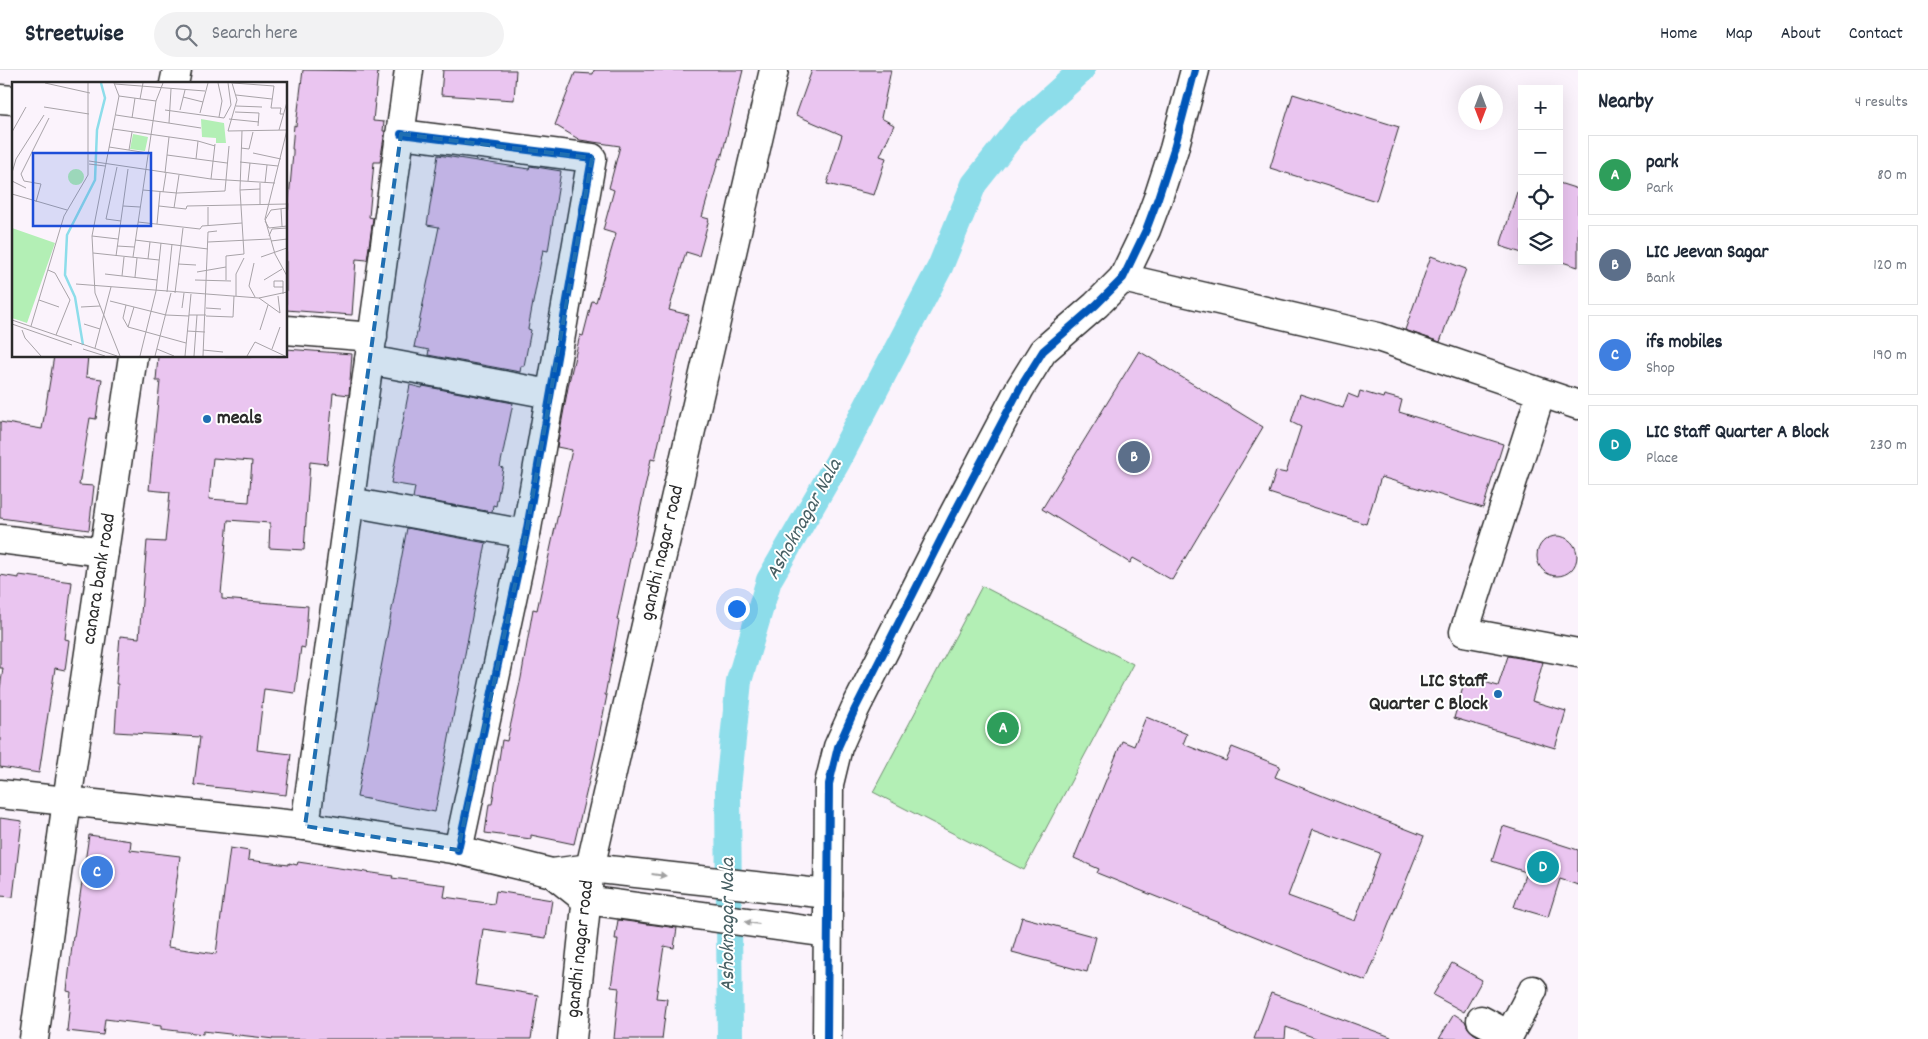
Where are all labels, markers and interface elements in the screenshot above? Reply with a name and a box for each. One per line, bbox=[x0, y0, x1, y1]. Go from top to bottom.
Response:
search box bbox=[154, 12, 504, 57]
text: Streetwise bbox=[25, 18, 124, 52]
icon: search bbox=[172, 21, 200, 49]
text: Search here bbox=[212, 21, 298, 48]
text: Home bbox=[1660, 22, 1697, 47]
text: Map bbox=[1725, 22, 1753, 47]
text: About bbox=[1781, 22, 1821, 47]
text: Contact bbox=[1849, 22, 1903, 47]
inset map bbox=[12, 82, 288, 358]
north arrow bbox=[1458, 85, 1503, 130]
map controls bbox=[1518, 85, 1563, 265]
button: + bbox=[1518, 85, 1563, 130]
text: Nearby bbox=[1598, 88, 1653, 118]
text: 4 results bbox=[1855, 91, 1908, 114]
button: − bbox=[1518, 130, 1563, 175]
text: park bbox=[1646, 150, 1679, 177]
text: A bbox=[1611, 164, 1619, 187]
text: 80 m bbox=[1877, 164, 1907, 187]
button: locate bbox=[1518, 175, 1563, 220]
text: Park bbox=[1646, 177, 1673, 200]
button: layers bbox=[1518, 220, 1563, 265]
text: LIC Jeevan Sagar bbox=[1646, 240, 1769, 267]
text: B bbox=[1611, 254, 1619, 277]
text: 120 m bbox=[1873, 254, 1907, 277]
text: Bank bbox=[1646, 267, 1675, 290]
text: ifs mobiles bbox=[1646, 330, 1723, 357]
text: C bbox=[1611, 344, 1619, 367]
text: 190 m bbox=[1873, 344, 1907, 367]
text: Shop bbox=[1646, 357, 1675, 380]
place label: meals bbox=[217, 405, 262, 433]
marker: meals bbox=[201, 413, 213, 425]
text: LIC Staff Quarter A Block bbox=[1646, 420, 1829, 447]
text: D bbox=[1611, 434, 1619, 457]
text: 230 m bbox=[1870, 434, 1907, 457]
pin: B bbox=[1118, 438, 1150, 476]
text: Place bbox=[1646, 447, 1678, 470]
water label: Ashoknagar Nala bbox=[759, 453, 851, 586]
street label: gandhi nagar road bbox=[634, 483, 692, 623]
street label: canara bank road bbox=[76, 511, 124, 647]
your location bbox=[724, 596, 750, 622]
place label: LIC Staff Quarter C Block bbox=[1369, 668, 1488, 719]
marker: LIC Staff Quarter C Block bbox=[1492, 688, 1504, 700]
pin: A bbox=[987, 709, 1019, 747]
pin: D bbox=[1527, 848, 1559, 886]
pin: C bbox=[81, 853, 113, 891]
water label: Ashoknagar Nala bbox=[714, 857, 744, 992]
one-way arrow bbox=[652, 871, 668, 879]
street label: gandhi nagar road bbox=[560, 879, 602, 1019]
one-way arrow bbox=[743, 919, 759, 927]

